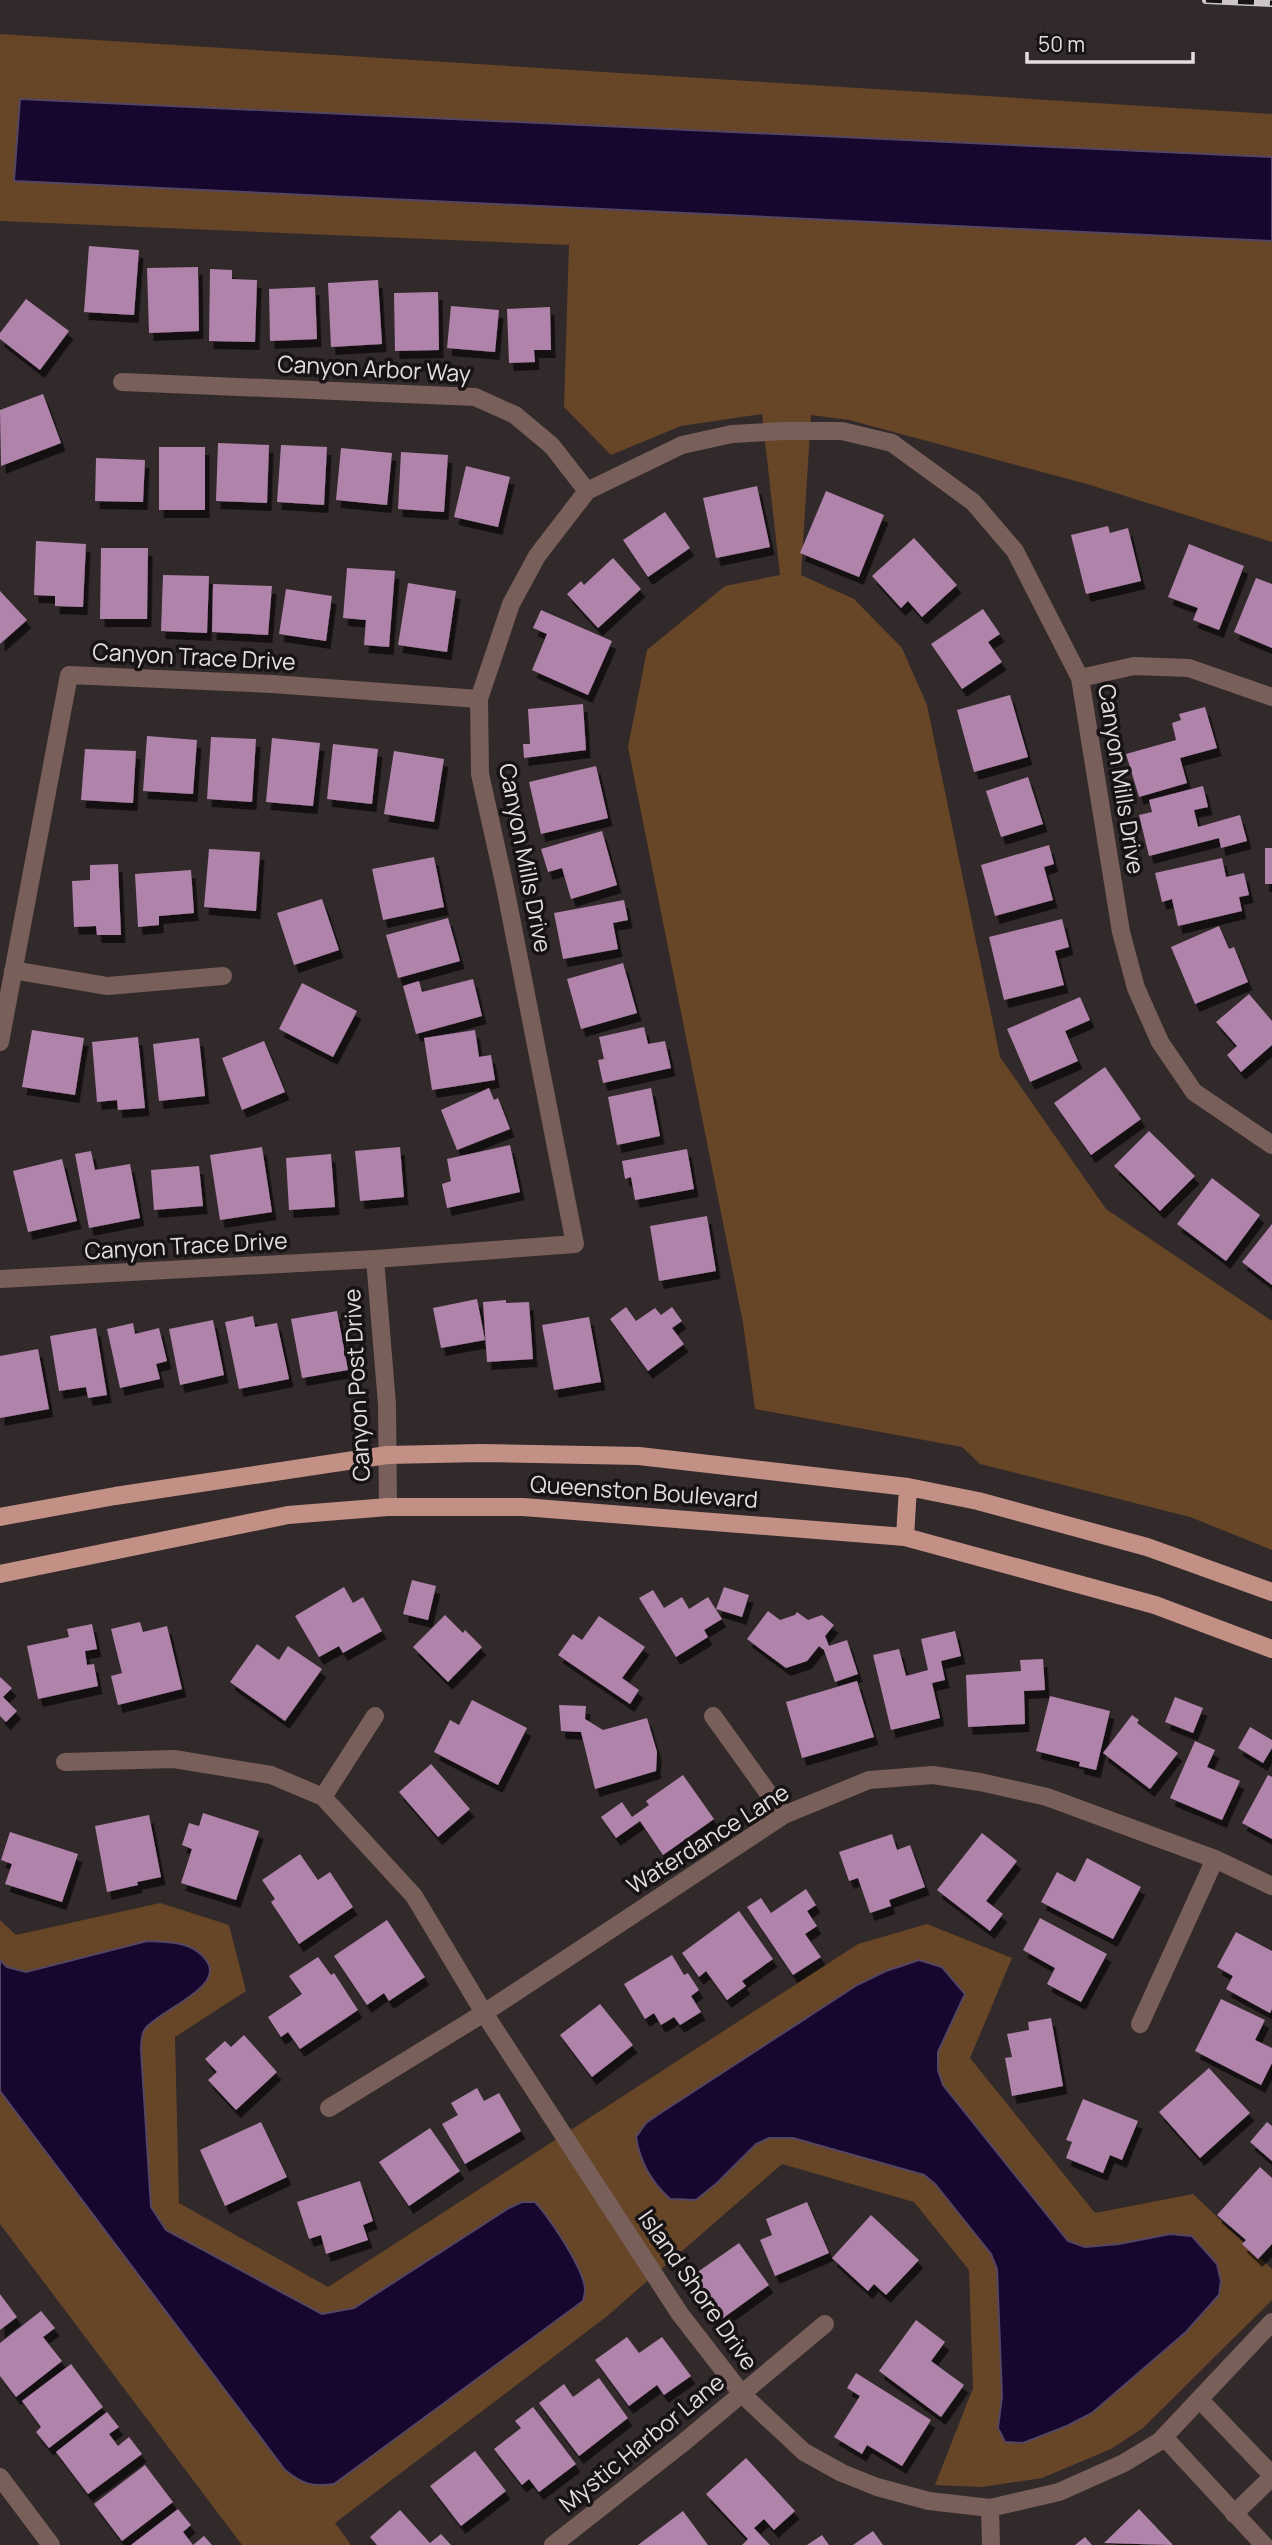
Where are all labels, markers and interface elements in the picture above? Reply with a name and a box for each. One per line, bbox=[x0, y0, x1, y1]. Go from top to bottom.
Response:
scale bar bbox=[1027, 21, 1193, 65]
text: 50 m bbox=[1038, 30, 1085, 58]
street label: Canyon Arbor Way bbox=[277, 347, 472, 389]
street label: Canyon Trace Drive bbox=[92, 635, 296, 677]
street label: Canyon Mills Drive bbox=[1091, 682, 1153, 876]
street label: Canyon Mills Drive bbox=[492, 761, 560, 955]
street label: Canyon Trace Drive bbox=[84, 1224, 288, 1266]
street label: Canyon Post Drive bbox=[335, 1288, 377, 1482]
street label: Queenston Boulevard bbox=[529, 1467, 759, 1515]
street label: Waterdance Lane bbox=[620, 1775, 795, 1901]
street label: Island Shore Drive bbox=[632, 2203, 766, 2376]
street label: Mystic Harbor Lane bbox=[552, 2366, 731, 2519]

